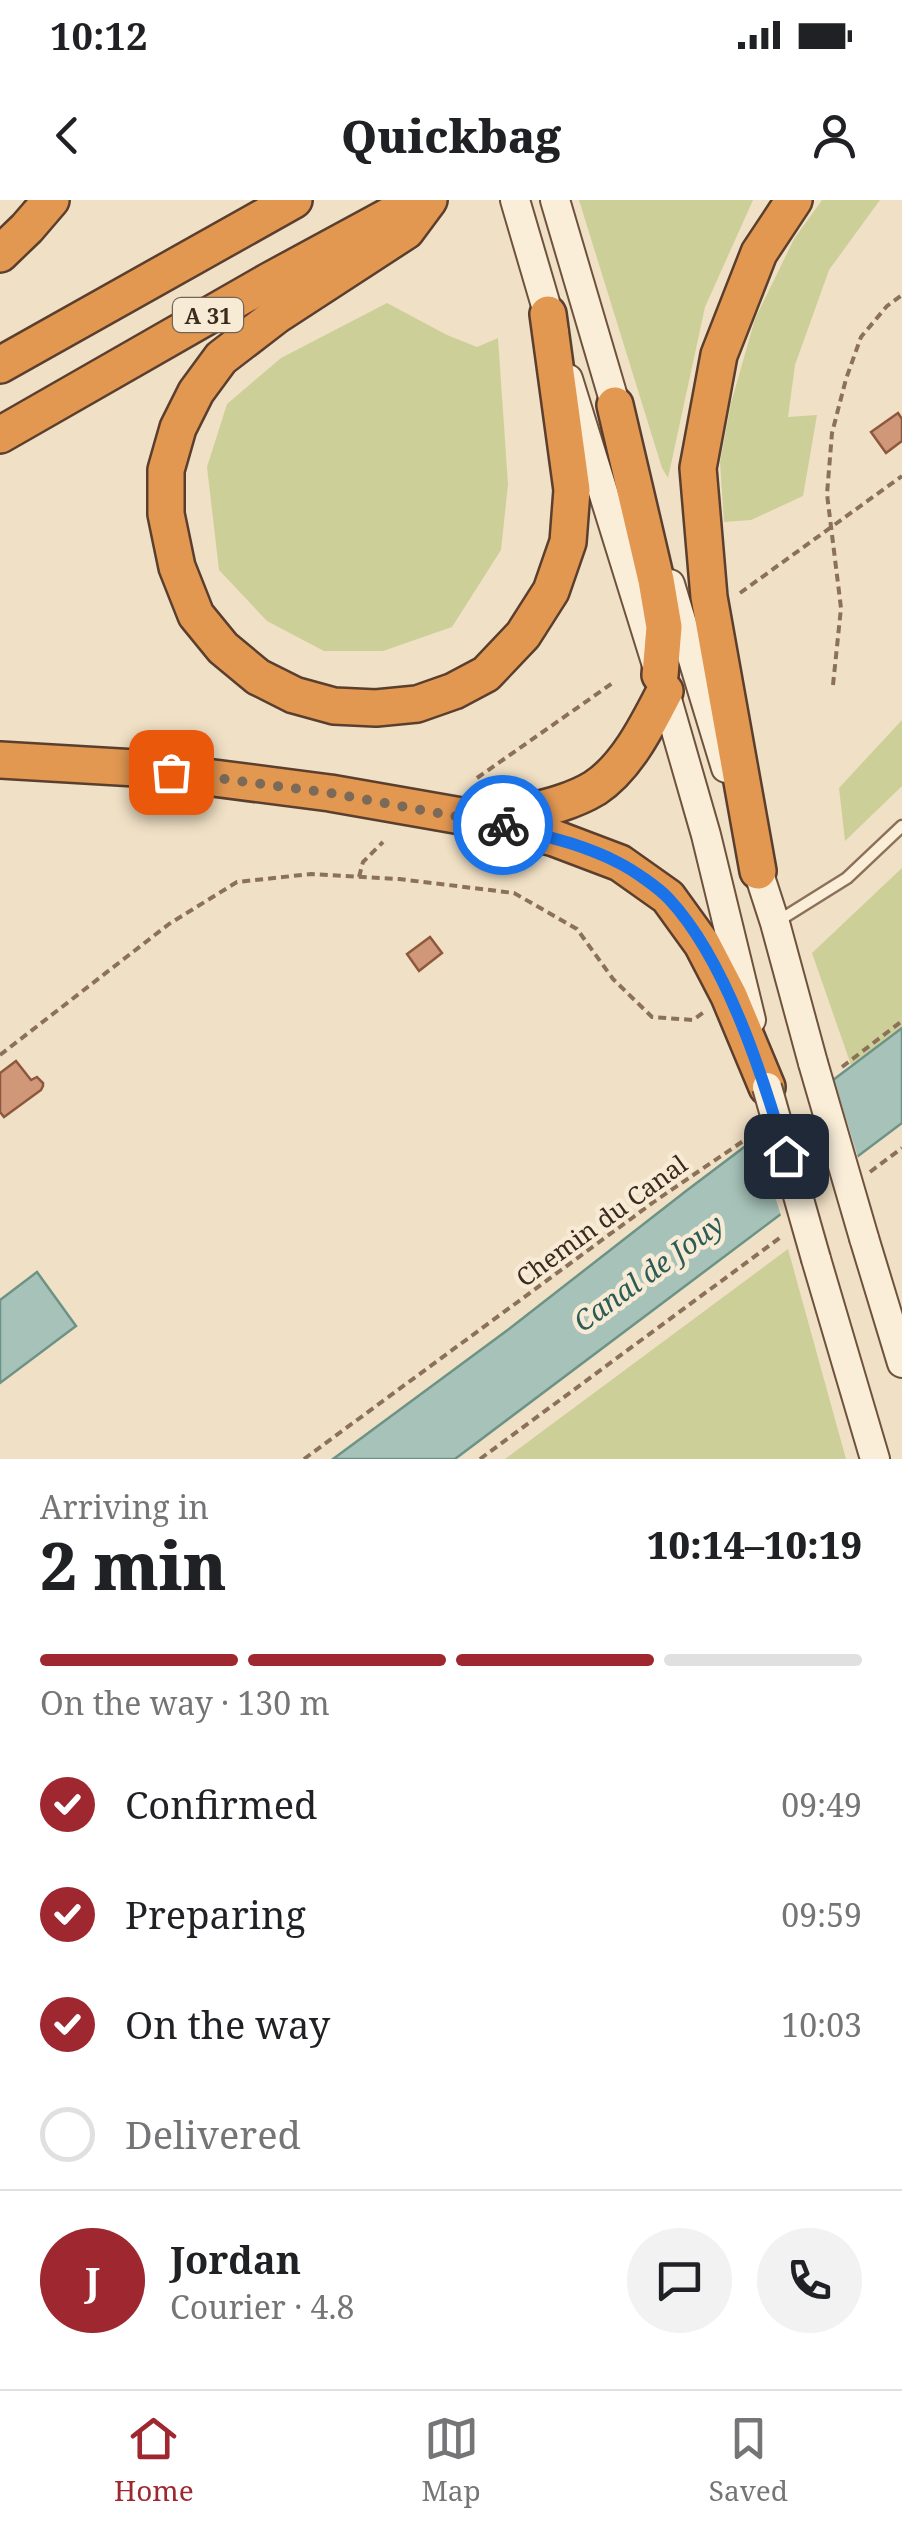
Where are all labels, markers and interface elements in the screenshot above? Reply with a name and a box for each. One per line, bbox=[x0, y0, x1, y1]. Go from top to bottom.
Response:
text: 10:12 bbox=[50, 9, 147, 61]
text: Quickbag bbox=[341, 105, 561, 166]
icon: back bbox=[40, 108, 95, 163]
icon: person bbox=[807, 108, 862, 163]
road number: A 31 bbox=[173, 298, 243, 332]
pin bbox=[129, 730, 214, 815]
icon: bag bbox=[144, 745, 199, 800]
courier bbox=[453, 775, 553, 875]
icon: bike bbox=[476, 798, 531, 853]
pin bbox=[744, 1114, 829, 1199]
icon: home bbox=[759, 1129, 814, 1184]
street label: Chemin du Canal bbox=[509, 1146, 694, 1294]
water label: Canal de Jouy bbox=[565, 1204, 731, 1340]
text: Arriving in bbox=[40, 1485, 209, 1528]
text: 10:14–10:19 bbox=[647, 1518, 862, 1570]
text: 2 min bbox=[40, 1521, 227, 1609]
text: On the way · 130 m bbox=[40, 1681, 330, 1724]
icon: check bbox=[40, 1777, 95, 1832]
text: Confirmed bbox=[125, 1778, 317, 1830]
text: 09:49 bbox=[781, 1783, 862, 1826]
icon: check bbox=[40, 1887, 95, 1942]
text: Preparing bbox=[125, 1888, 306, 1940]
text: 09:59 bbox=[781, 1893, 862, 1936]
icon: check bbox=[40, 1997, 95, 2052]
text: On the way bbox=[125, 1998, 330, 2050]
text: 10:03 bbox=[781, 2003, 862, 2046]
text: Delivered bbox=[125, 2108, 301, 2160]
button: chat bbox=[627, 2228, 732, 2333]
button: phone bbox=[757, 2228, 862, 2333]
text: Jordan bbox=[170, 2233, 301, 2285]
text: J bbox=[85, 2254, 100, 2306]
text: Courier · 4.8 bbox=[170, 2285, 354, 2328]
tab: Home bbox=[114, 2411, 194, 2509]
tab: Map bbox=[422, 2411, 481, 2509]
tab: Saved bbox=[709, 2411, 788, 2509]

